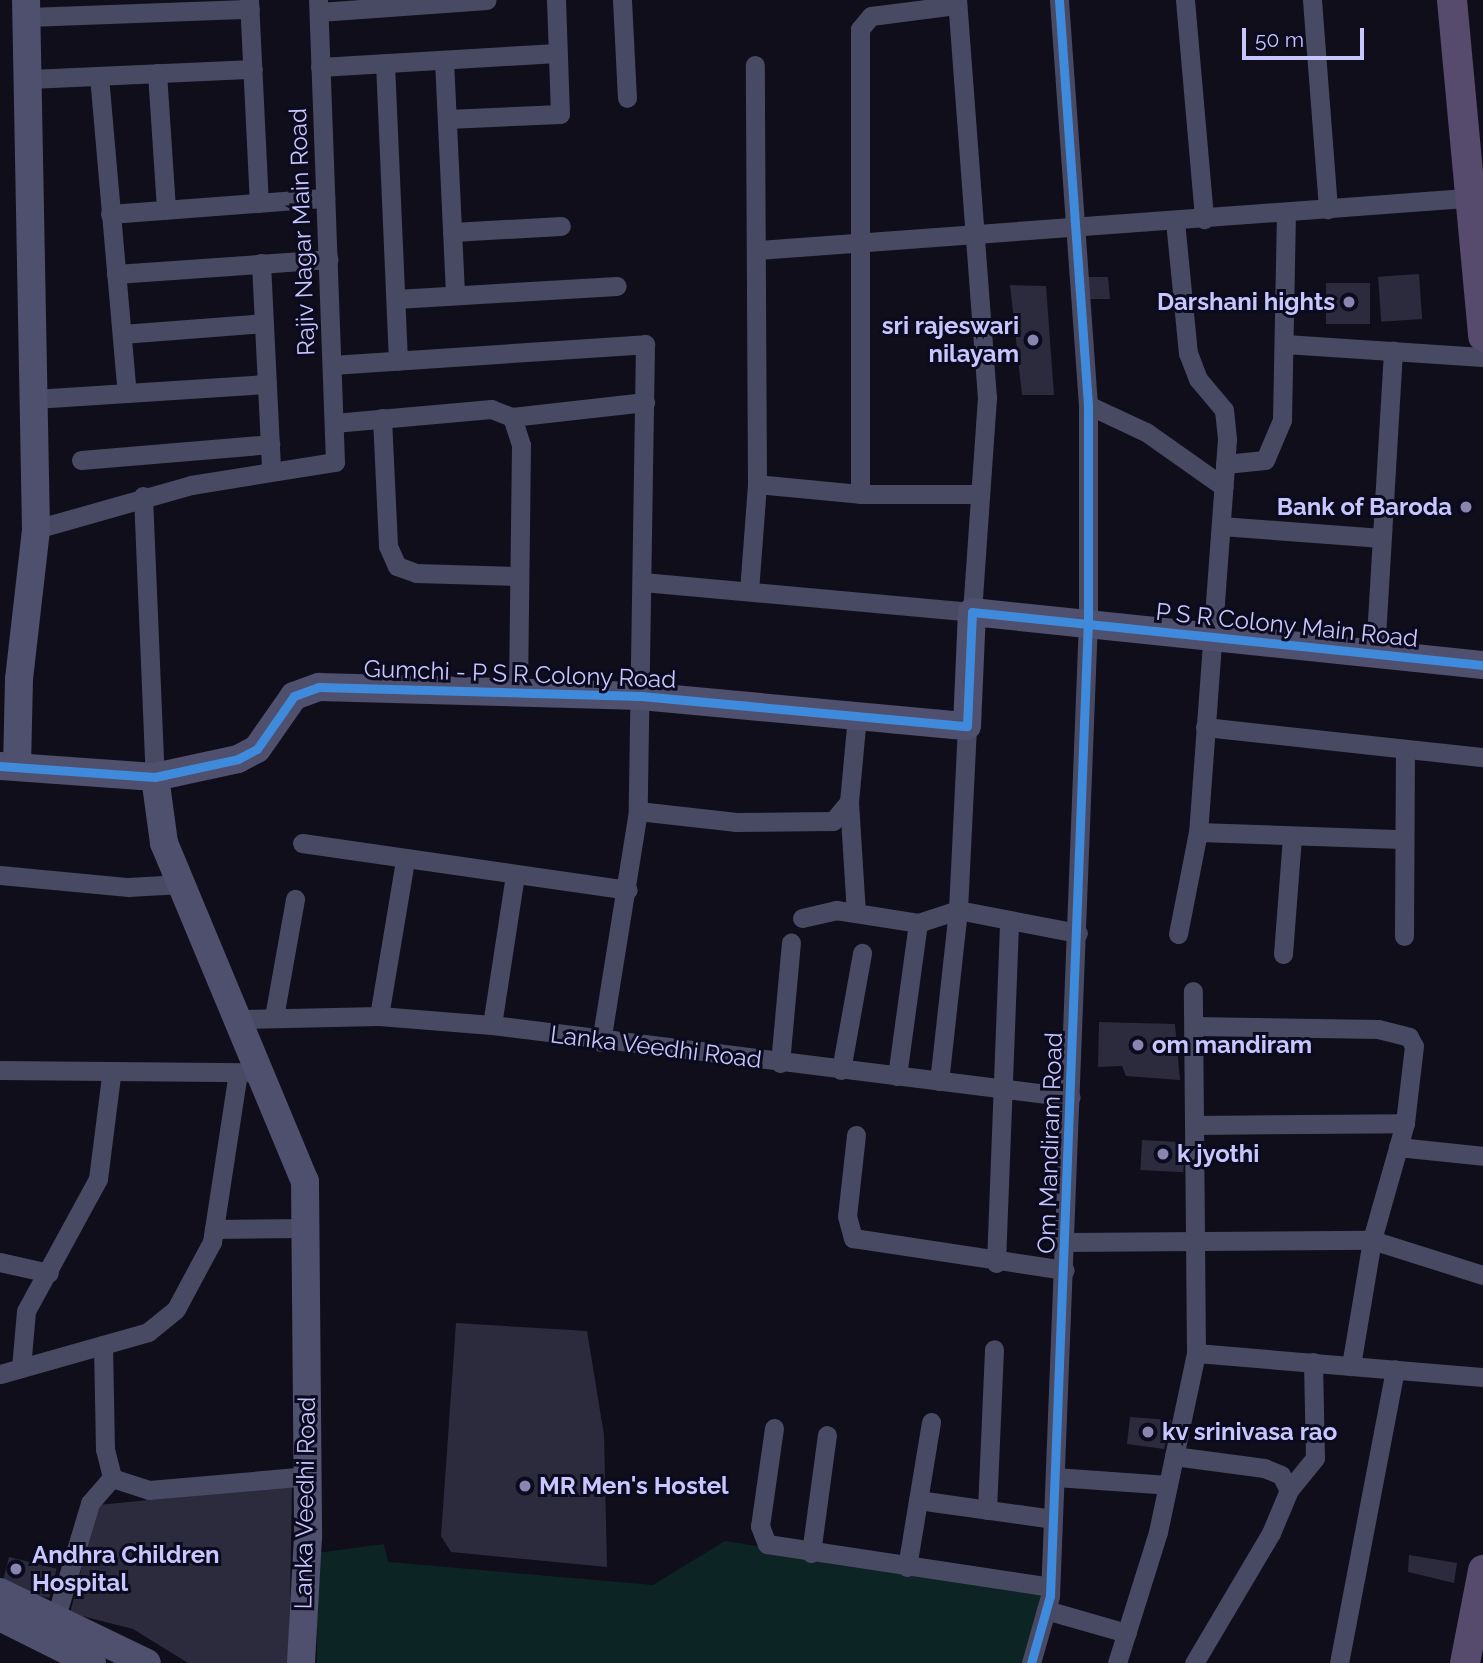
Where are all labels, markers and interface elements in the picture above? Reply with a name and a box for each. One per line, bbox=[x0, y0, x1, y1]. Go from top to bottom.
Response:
scale bar bbox=[1245, 14, 1368, 58]
text: 50 m bbox=[1255, 27, 1304, 52]
street label: Rajiv Nagar Main Road bbox=[283, 107, 321, 357]
place label: Darshani hights bbox=[1157, 288, 1335, 316]
marker: Darshani hights bbox=[1341, 294, 1357, 310]
place label: sri rajeswari nilayam bbox=[882, 312, 1019, 368]
marker: sri rajeswari nilayam bbox=[1025, 332, 1041, 348]
place label: Bank of Baroda bbox=[1276, 493, 1452, 521]
marker: Bank of Baroda bbox=[1458, 499, 1474, 515]
street label: P S R Colony Main Road bbox=[1154, 597, 1420, 653]
street label: Gumchi - P S R Colony Road bbox=[363, 654, 677, 694]
street label: Lanka Veedhi Road bbox=[548, 1020, 764, 1074]
place label: om mandiram bbox=[1152, 1031, 1312, 1059]
street label: Om Mandiram Road bbox=[1032, 1032, 1068, 1254]
marker: om mandiram bbox=[1130, 1037, 1146, 1053]
place label: k jyothi bbox=[1177, 1140, 1259, 1168]
marker: k jyothi bbox=[1155, 1146, 1171, 1162]
street label: Lanka Veedhi Road bbox=[289, 1396, 321, 1610]
place label: kv srinivasa rao bbox=[1162, 1418, 1338, 1446]
marker: kv srinivasa rao bbox=[1140, 1424, 1156, 1440]
place label: MR Men's Hostel bbox=[539, 1472, 729, 1500]
marker: MR Men's Hostel bbox=[517, 1478, 533, 1494]
place label: Andhra Children Hospital bbox=[32, 1541, 220, 1597]
marker: Andhra Children Hospital bbox=[6, 1559, 26, 1579]

